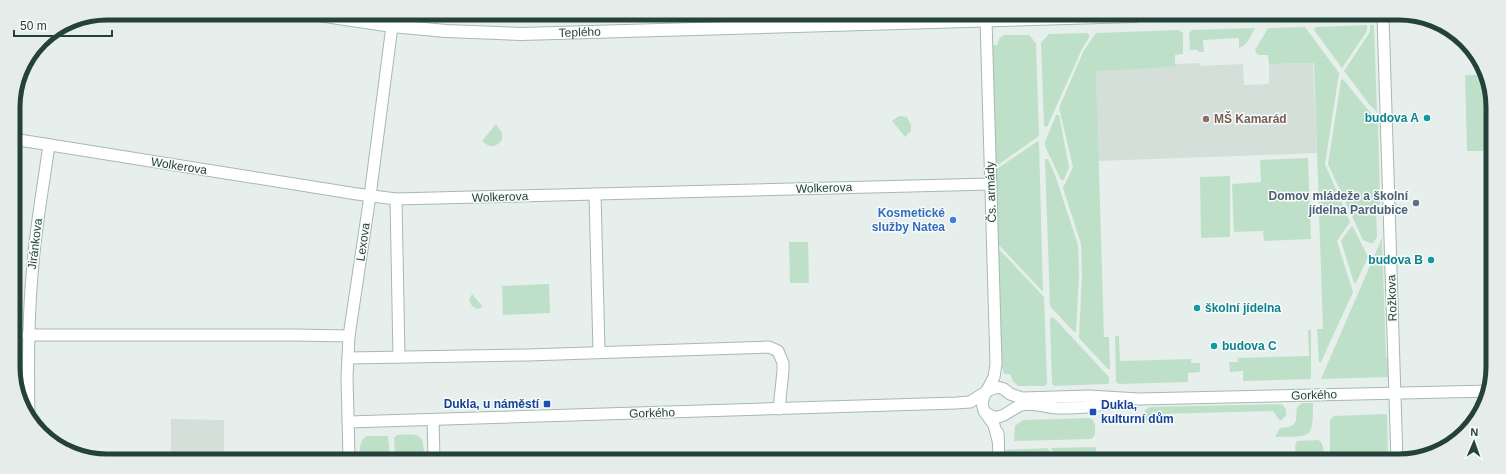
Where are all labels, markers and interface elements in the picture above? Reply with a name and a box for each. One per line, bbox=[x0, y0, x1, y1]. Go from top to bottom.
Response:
scale bar bbox=[14, 12, 112, 38]
text: 50 m bbox=[20, 19, 47, 33]
street label: Teplého bbox=[559, 25, 601, 40]
place label: MŠ Kamarád bbox=[1214, 111, 1287, 126]
place label: budova A bbox=[1365, 111, 1419, 125]
marker: budova A bbox=[1422, 113, 1432, 123]
marker: MŠ Kamarád bbox=[1201, 114, 1211, 124]
street label: Wolkerova bbox=[150, 155, 208, 177]
street label: Čs. armády bbox=[982, 161, 999, 223]
street label: Wolkerova bbox=[796, 180, 853, 196]
street label: Wolkerova bbox=[472, 189, 529, 205]
place label: Domov mládeže a školní jídelna Pardubice bbox=[1269, 189, 1409, 217]
marker: Domov mládeže a školní jídelna Pardubice bbox=[1411, 198, 1421, 208]
place label: Kosmetické služby Natea bbox=[872, 206, 945, 234]
marker: Kosmetické služby Natea bbox=[948, 215, 958, 225]
street label: Jiránkova bbox=[25, 217, 45, 270]
street label: Lexova bbox=[353, 222, 373, 262]
place label: budova B bbox=[1368, 253, 1423, 267]
marker: budova B bbox=[1426, 255, 1436, 265]
street label: Rožkova bbox=[1384, 274, 1400, 322]
place label: školní jídelna bbox=[1205, 301, 1281, 315]
marker: školní jídelna bbox=[1192, 303, 1202, 313]
place label: budova C bbox=[1222, 339, 1277, 353]
marker: budova C bbox=[1209, 341, 1219, 351]
street label: Gorkého bbox=[1291, 387, 1338, 403]
place label: Dukla, u náměstí bbox=[444, 397, 540, 411]
place label: Dukla, kulturní dům bbox=[1101, 398, 1174, 426]
marker: Dukla, u náměstí bbox=[542, 399, 552, 409]
street label: Gorkého bbox=[629, 405, 676, 421]
marker: Dukla, kulturní dům bbox=[1088, 407, 1098, 417]
north arrow bbox=[1454, 422, 1494, 462]
text: N bbox=[1470, 426, 1479, 438]

